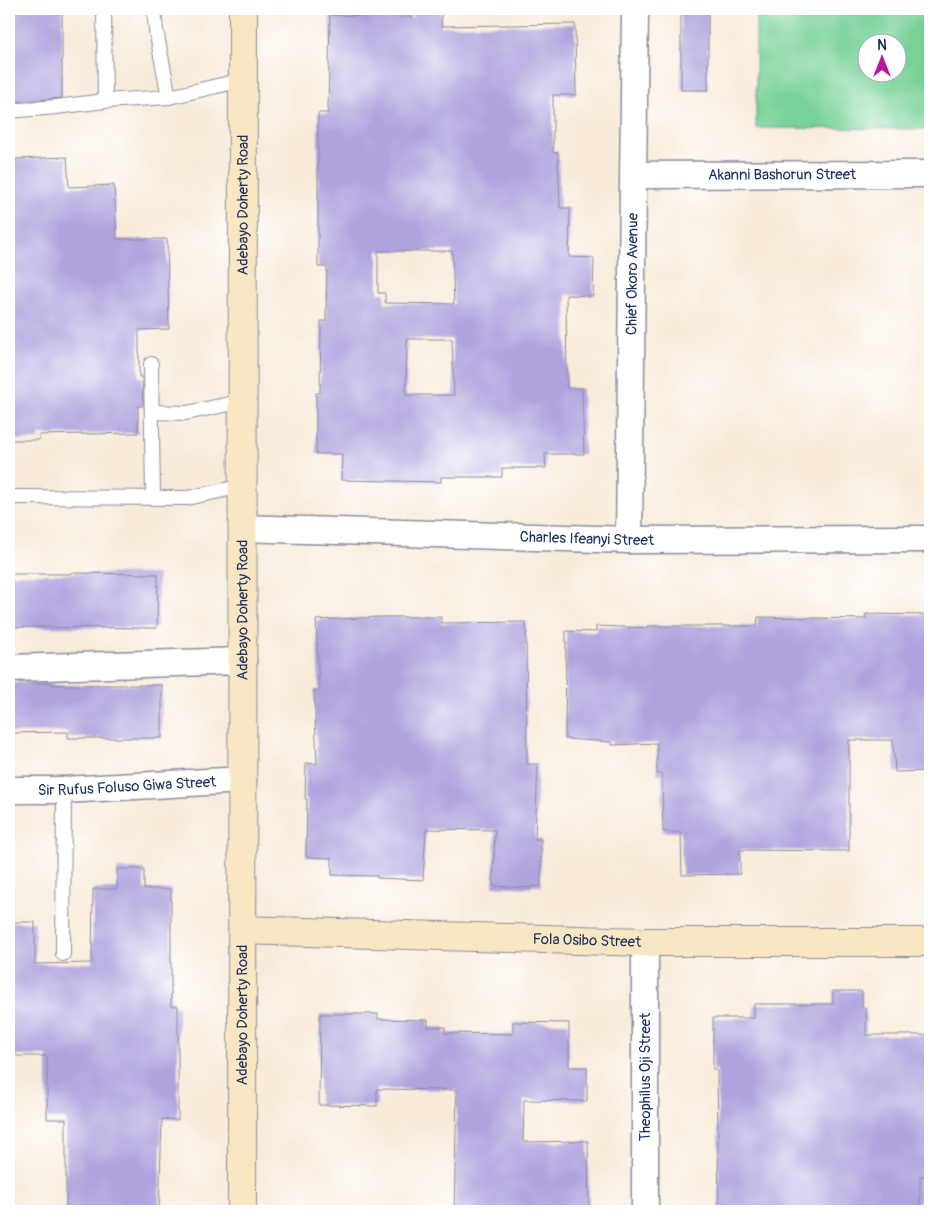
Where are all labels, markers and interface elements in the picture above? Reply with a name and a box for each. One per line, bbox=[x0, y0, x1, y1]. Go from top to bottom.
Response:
north arrow bbox=[856, 32, 906, 82]
text: N bbox=[877, 37, 887, 54]
street label: Adebayo Doherty Road bbox=[233, 135, 252, 275]
street label: Akanni Bashorun Street bbox=[708, 165, 857, 184]
street label: Chief Okoro Avenue bbox=[622, 212, 642, 335]
street label: Charles Ifeanyi Street bbox=[519, 527, 655, 550]
street label: Adebayo Doherty Road bbox=[233, 540, 252, 680]
street label: Sir Rufus Foluso Giwa Street bbox=[38, 772, 218, 800]
street label: Fola Osibo Street bbox=[532, 929, 642, 951]
street label: Adebayo Doherty Road bbox=[233, 945, 252, 1085]
street label: Theophilus Oji Street bbox=[636, 1012, 655, 1141]

